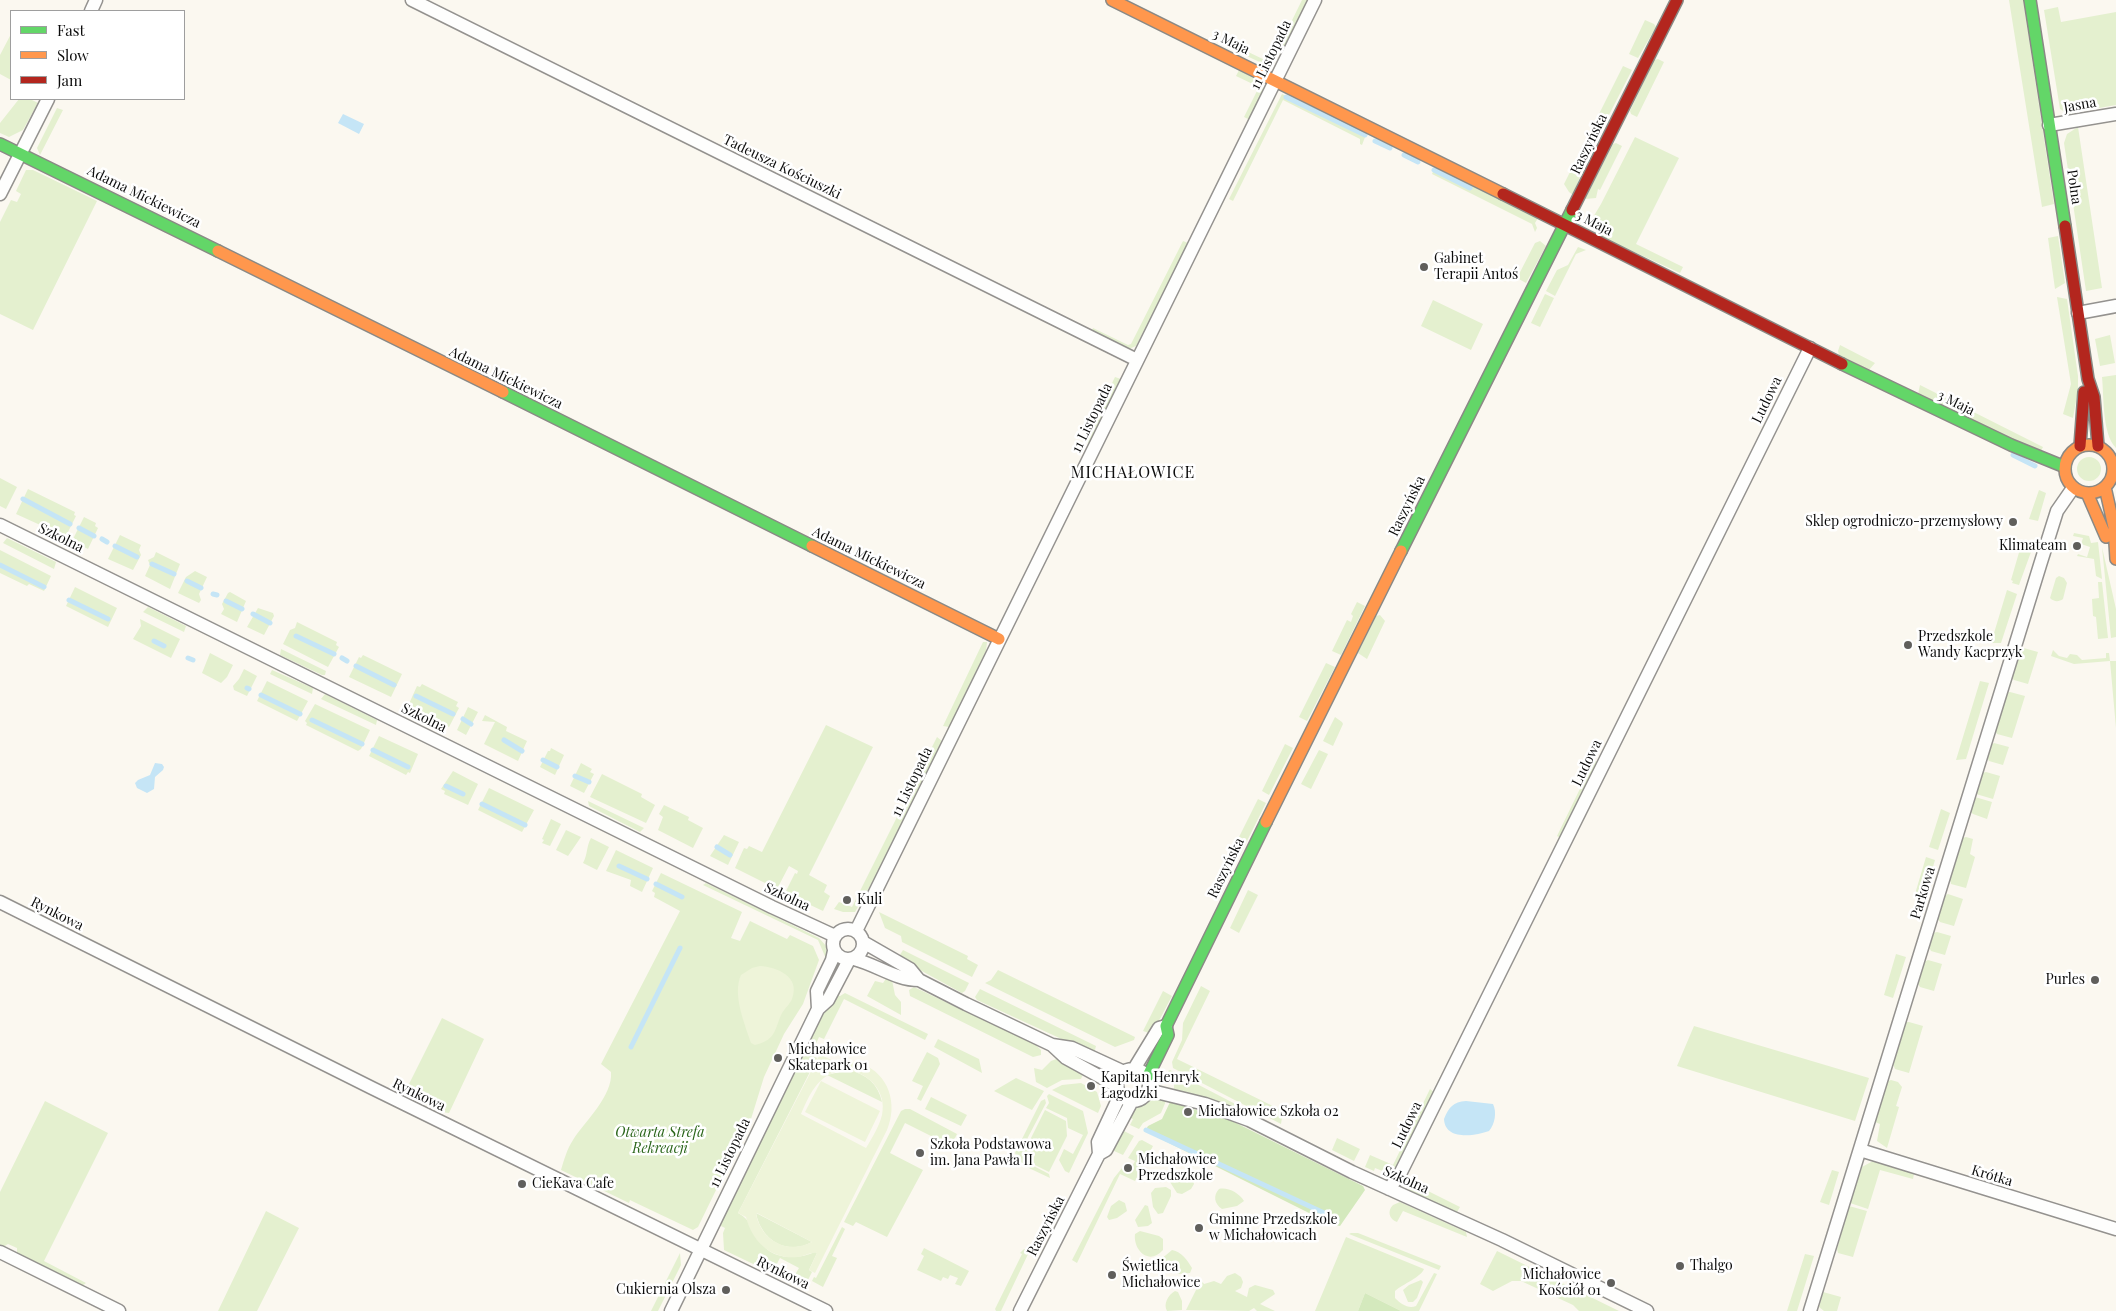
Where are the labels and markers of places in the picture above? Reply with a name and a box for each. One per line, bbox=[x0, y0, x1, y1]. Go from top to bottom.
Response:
place label: Gabinet Terapii Antoś bbox=[1434, 251, 1518, 284]
marker: Gabinet Terapii Antoś bbox=[1418, 261, 1430, 273]
place label: Sklep ogrodniczo-przemysłowy bbox=[1805, 514, 2003, 530]
marker: Sklep ogrodniczo-przemysłowy bbox=[2007, 516, 2019, 528]
place label: Klimateam bbox=[1999, 538, 2067, 554]
marker: Klimateam bbox=[2071, 540, 2083, 552]
place label: Przedszkole Wandy Kacprzyk bbox=[1918, 629, 2022, 662]
marker: Przedszkole Wandy Kacprzyk bbox=[1902, 639, 1914, 651]
place label: Kuli bbox=[857, 892, 882, 908]
marker: Kuli bbox=[841, 894, 853, 906]
place label: Purles bbox=[2046, 972, 2085, 988]
marker: Purles bbox=[2089, 974, 2101, 986]
place label: Michałowice Skatepark 01 bbox=[788, 1042, 868, 1074]
marker: Michałowice Skatepark 01 bbox=[772, 1052, 784, 1064]
place label: Kapitan Henryk Łagodzki bbox=[1101, 1070, 1200, 1102]
marker: Kapitan Henryk Łagodzki bbox=[1085, 1080, 1097, 1092]
place label: Michałowice Szkoła 02 bbox=[1198, 1104, 1339, 1120]
marker: Michałowice Szkoła 02 bbox=[1182, 1106, 1194, 1118]
place label: Szkoła Podstawowa im. Jana Pawła II bbox=[930, 1137, 1051, 1170]
marker: Szkoła Podstawowa im. Jana Pawła II bbox=[914, 1147, 926, 1159]
place label: Michałowice Przedszkole bbox=[1138, 1152, 1217, 1184]
marker: Michałowice Przedszkole bbox=[1122, 1162, 1134, 1174]
place label: CieKava Cafe bbox=[532, 1176, 614, 1192]
marker: CieKava Cafe bbox=[516, 1178, 528, 1190]
place label: Gminne Przedszkole w Michałowicach bbox=[1209, 1212, 1338, 1244]
marker: Gminne Przedszkole w Michałowicach bbox=[1193, 1222, 1205, 1234]
place label: Thalgo bbox=[1690, 1258, 1733, 1274]
place label: Świetlica Michałowice bbox=[1122, 1259, 1201, 1292]
marker: Thalgo bbox=[1674, 1260, 1686, 1272]
place label: Michałowice Kościół 01 bbox=[1522, 1267, 1601, 1300]
marker: Świetlica Michałowice bbox=[1106, 1269, 1118, 1281]
marker: Michałowice Kościół 01 bbox=[1605, 1277, 1617, 1289]
place label: Cukiernia Olsza bbox=[616, 1282, 716, 1298]
marker: Cukiernia Olsza bbox=[720, 1284, 732, 1296]

